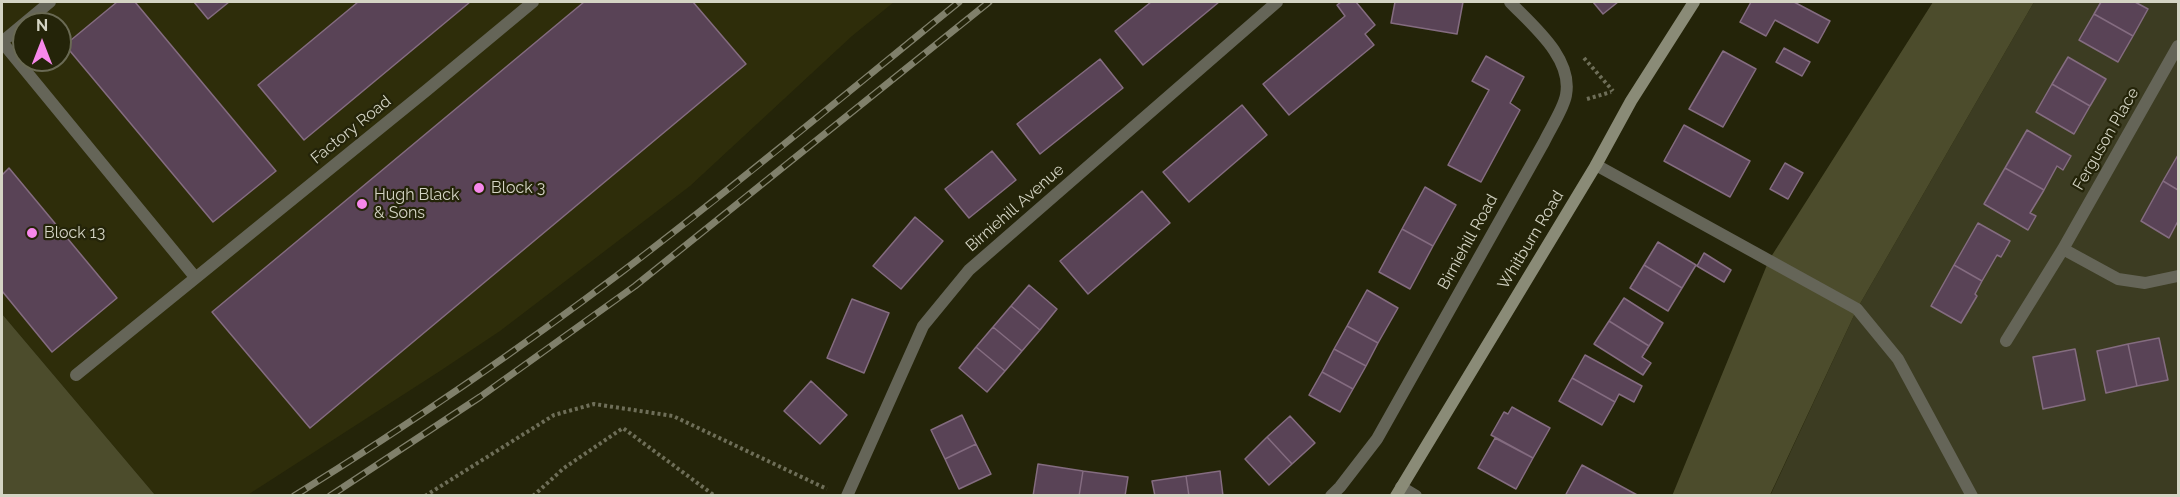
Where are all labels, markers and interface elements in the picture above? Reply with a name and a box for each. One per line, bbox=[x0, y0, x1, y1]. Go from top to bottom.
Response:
north arrow bbox=[12, 12, 72, 72]
text: N bbox=[36, 16, 48, 35]
street label: Ferguson Place bbox=[2069, 84, 2143, 194]
street label: Factory Road bbox=[307, 92, 395, 168]
street label: Birniehill Avenue bbox=[962, 160, 1068, 256]
place label: Block 3 bbox=[491, 178, 545, 198]
marker: Block 3 bbox=[472, 181, 486, 195]
place label: Hugh Black & Sons bbox=[374, 185, 460, 223]
street label: Whitburn Road bbox=[1494, 187, 1568, 293]
street label: Birniehill Road bbox=[1434, 191, 1502, 293]
marker: Hugh Black & Sons bbox=[355, 197, 369, 211]
place label: Block 13 bbox=[44, 223, 105, 243]
marker: Block 13 bbox=[25, 226, 39, 240]

